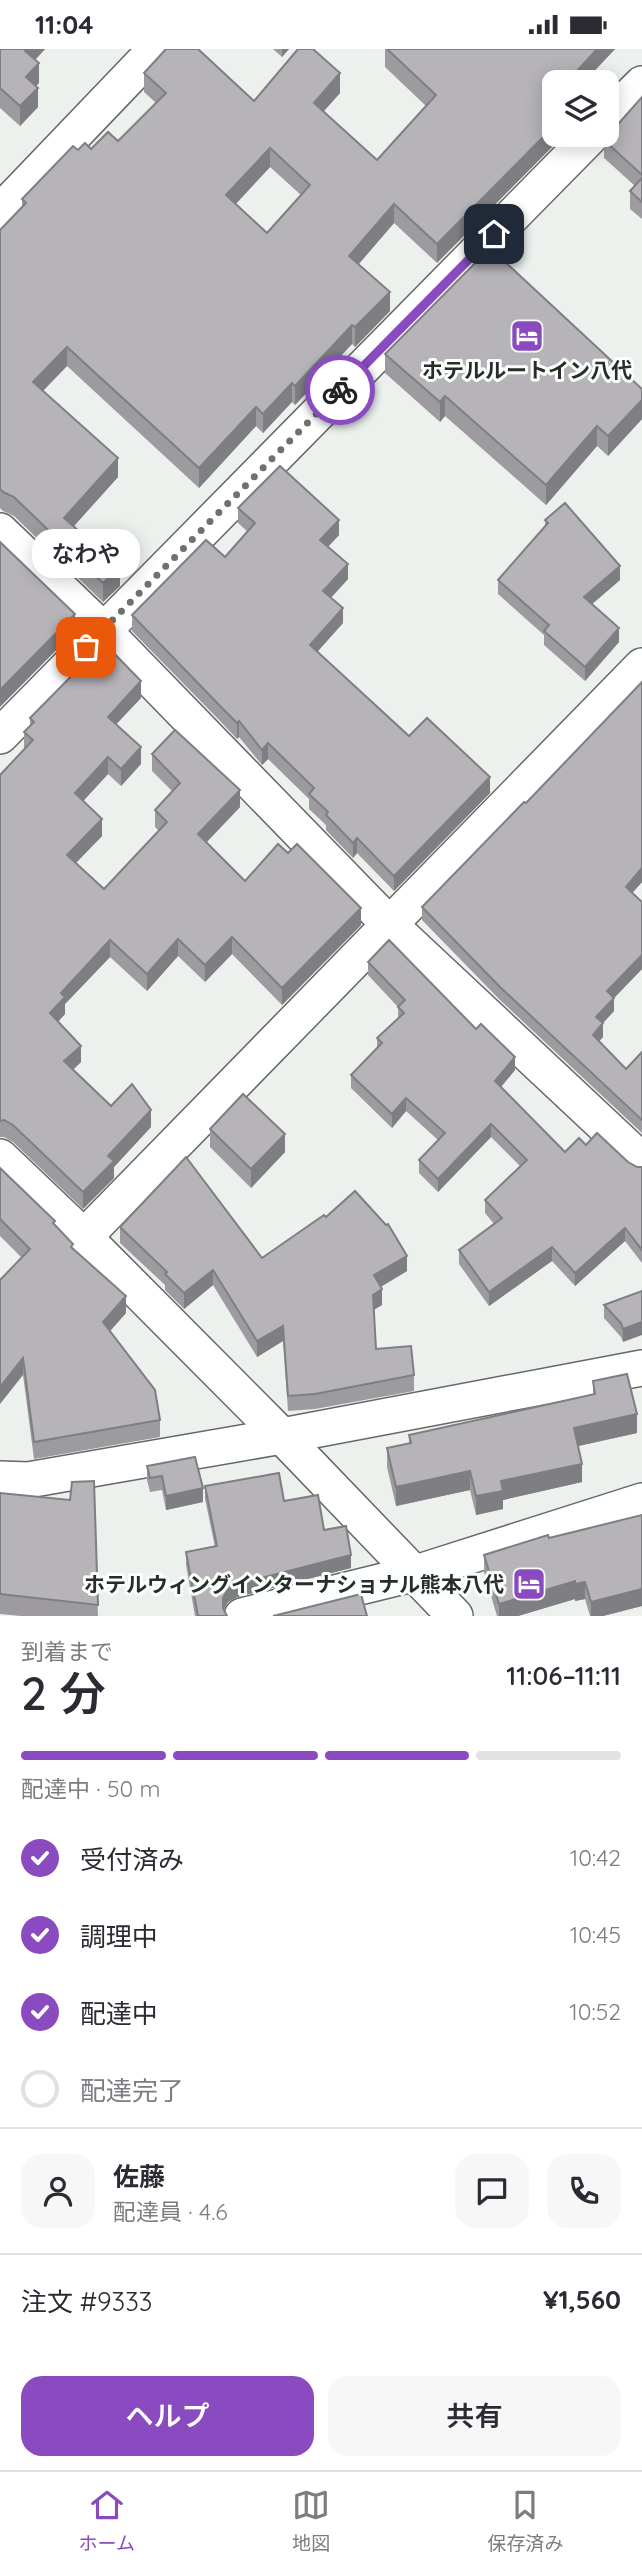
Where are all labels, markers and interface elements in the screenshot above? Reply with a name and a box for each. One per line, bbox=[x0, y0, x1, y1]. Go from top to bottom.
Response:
text: 11:04 bbox=[35, 8, 94, 41]
map controls bbox=[542, 70, 619, 147]
button: layers bbox=[542, 70, 619, 147]
pin bbox=[464, 204, 524, 264]
icon: home bbox=[475, 215, 513, 253]
hotel icon: ホテルルートイン八代 bbox=[508, 317, 546, 355]
courier bbox=[305, 355, 375, 425]
place label: ホテルルートイン八代 bbox=[422, 357, 632, 383]
icon: bike bbox=[321, 371, 359, 409]
callout: なわや bbox=[32, 528, 140, 577]
text: なわや bbox=[52, 539, 121, 568]
pin bbox=[56, 617, 116, 677]
icon: bag bbox=[67, 628, 105, 666]
hotel icon: ホテルウィングインターナショナル熊本八代 bbox=[510, 1565, 548, 1603]
place label: ホテルウィングインターナショナル熊本八代 bbox=[84, 1571, 504, 1597]
text: 到着まで bbox=[21, 1637, 113, 1666]
text: 11:06–11:11 bbox=[506, 1659, 621, 1692]
text: 2 分 bbox=[21, 1664, 106, 1722]
text: 配達中 · 50 m bbox=[21, 1774, 161, 1803]
icon: check bbox=[21, 1839, 59, 1877]
text: 受付済み bbox=[80, 1843, 184, 1876]
text: 10:42 bbox=[570, 1843, 621, 1872]
icon: check bbox=[21, 1916, 59, 1954]
text: 調理中 bbox=[80, 1920, 158, 1953]
text: 10:45 bbox=[570, 1920, 621, 1949]
icon: check bbox=[21, 1993, 59, 2031]
text: 配達中 bbox=[80, 1997, 158, 2030]
text: 10:52 bbox=[569, 1997, 621, 2026]
text: 配達完了 bbox=[80, 2074, 184, 2107]
button: person bbox=[21, 2154, 95, 2228]
button: chat bbox=[455, 2154, 529, 2228]
button: phone bbox=[547, 2154, 621, 2228]
text: 佐藤 bbox=[113, 2160, 165, 2193]
text: 配達員 · 4.6 bbox=[113, 2197, 228, 2226]
text: ¥1,560 bbox=[543, 2283, 621, 2316]
text: 注文 #9333 bbox=[21, 2285, 152, 2318]
button: ヘルプ bbox=[21, 2376, 314, 2456]
button: 共有 bbox=[328, 2376, 621, 2456]
tab: ホーム bbox=[79, 2486, 135, 2555]
tab: 地図 bbox=[292, 2486, 330, 2555]
tab: 保存済み bbox=[487, 2486, 563, 2555]

